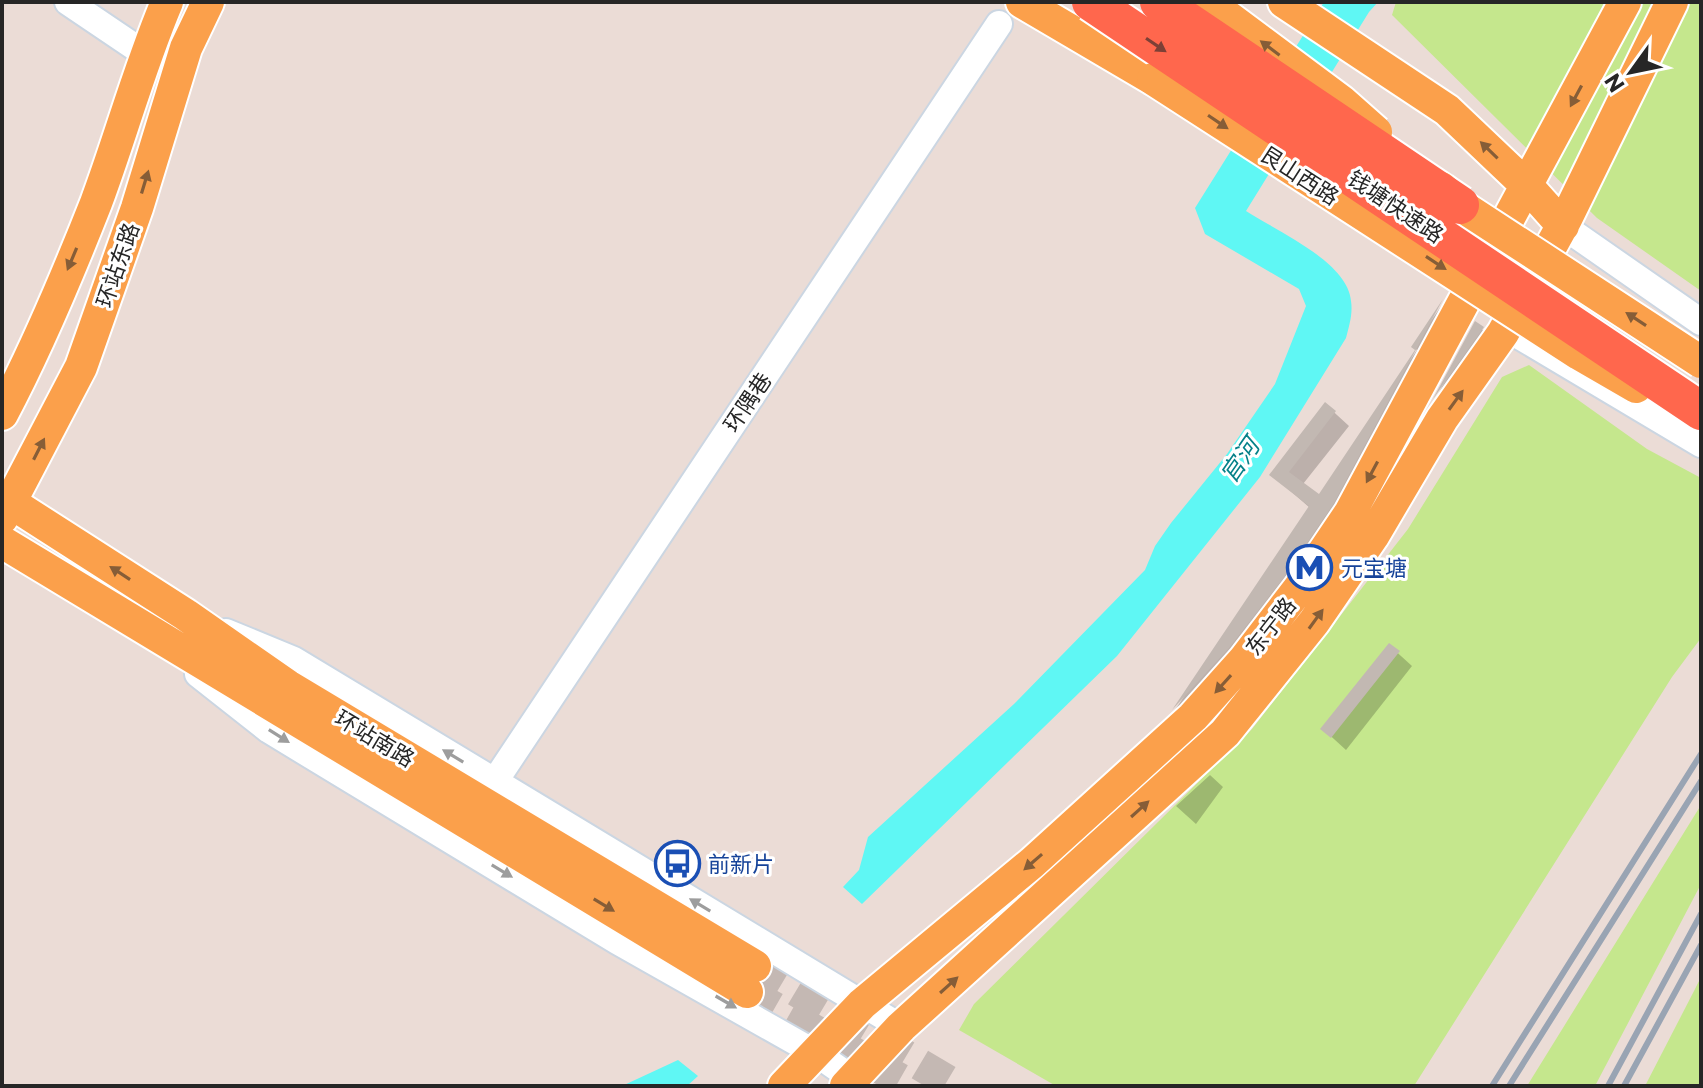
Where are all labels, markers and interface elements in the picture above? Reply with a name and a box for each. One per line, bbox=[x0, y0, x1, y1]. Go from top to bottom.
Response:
north arrow bbox=[1591, 32, 1671, 112]
one-way arrow bbox=[1145, 37, 1167, 52]
one-way arrow bbox=[1260, 41, 1280, 57]
text: N bbox=[1598, 69, 1630, 97]
one-way arrow bbox=[1569, 84, 1582, 107]
one-way arrow bbox=[1208, 114, 1229, 129]
street label: 艮山西路 bbox=[1256, 140, 1344, 210]
one-way arrow bbox=[1479, 141, 1498, 159]
street label: 钱塘快速路 bbox=[1343, 164, 1449, 248]
one-way arrow bbox=[139, 170, 152, 194]
street label: 环站东路 bbox=[90, 219, 144, 311]
one-way arrow bbox=[65, 247, 78, 271]
one-way arrow bbox=[1426, 256, 1447, 271]
one-way arrow bbox=[1625, 312, 1646, 327]
street label: 环隅巷 bbox=[717, 367, 777, 437]
one-way arrow bbox=[1447, 390, 1463, 410]
water label: 官河 bbox=[1213, 429, 1267, 488]
one-way arrow bbox=[32, 438, 45, 461]
one-way arrow bbox=[1366, 461, 1379, 484]
metro station icon: 元宝塘 bbox=[1286, 543, 1334, 591]
place label: 元宝塘 bbox=[1341, 554, 1407, 581]
one-way arrow bbox=[110, 565, 131, 580]
street label: 东宁路 bbox=[1239, 592, 1301, 660]
one-way arrow bbox=[1308, 608, 1324, 630]
one-way arrow bbox=[1214, 674, 1232, 693]
street label: 环站南路 bbox=[330, 704, 420, 772]
one-way arrow bbox=[268, 729, 290, 743]
one-way arrow bbox=[442, 749, 464, 763]
one-way arrow bbox=[1131, 801, 1150, 819]
bus stop icon: 前新片 bbox=[653, 839, 701, 887]
place label: 前新片 bbox=[708, 850, 774, 877]
one-way arrow bbox=[1024, 853, 1044, 870]
one-way arrow bbox=[491, 863, 513, 877]
one-way arrow bbox=[593, 898, 615, 912]
one-way arrow bbox=[689, 899, 711, 913]
one-way arrow bbox=[938, 977, 958, 994]
one-way arrow bbox=[715, 995, 737, 1009]

